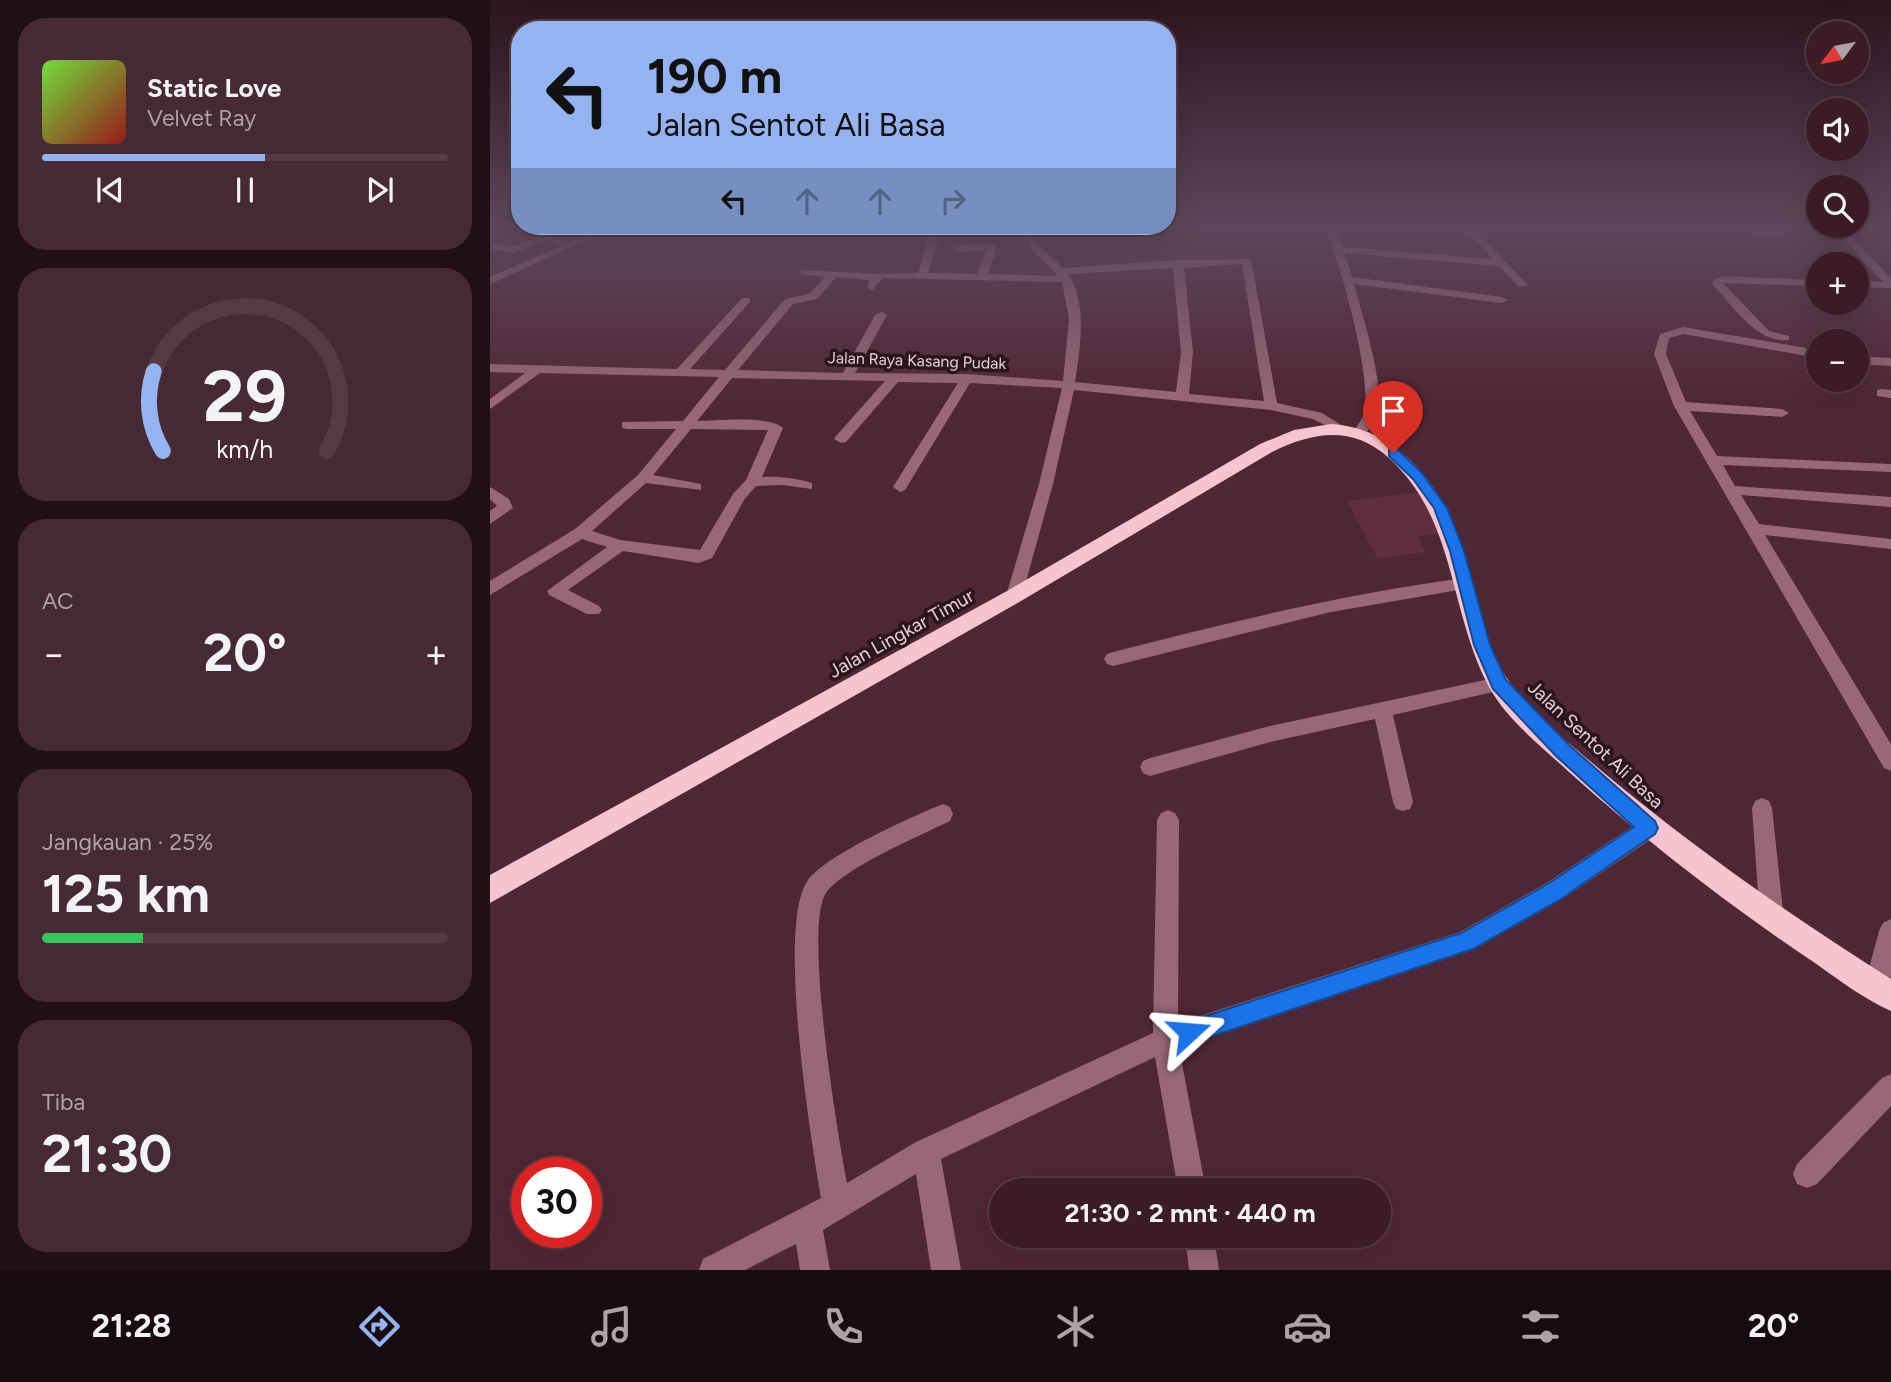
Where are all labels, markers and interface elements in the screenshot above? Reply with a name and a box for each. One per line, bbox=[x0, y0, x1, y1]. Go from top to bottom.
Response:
north arrow bbox=[1806, 21, 1869, 84]
map controls bbox=[1806, 21, 1869, 392]
text: 190 m bbox=[647, 46, 782, 105]
icon: left bbox=[532, 49, 623, 140]
text: Static Love bbox=[147, 72, 281, 104]
button: sound bbox=[1806, 98, 1869, 161]
text: Velvet Ray bbox=[147, 104, 256, 132]
text: Jalan Sentot Ali Basa bbox=[647, 106, 946, 144]
icon: previous bbox=[91, 171, 129, 209]
icon: pause bbox=[226, 171, 264, 209]
icon: next bbox=[361, 171, 399, 209]
button: search bbox=[1806, 175, 1869, 238]
icon: left bbox=[715, 182, 753, 220]
icon: ahead bbox=[788, 182, 826, 220]
icon: ahead bbox=[861, 182, 899, 220]
icon: right bbox=[934, 182, 972, 220]
button: + bbox=[1806, 252, 1869, 315]
button: − bbox=[1806, 329, 1869, 392]
street label: Jalan Raya Kasang Pudak bbox=[827, 348, 1007, 373]
text: 29 bbox=[203, 352, 287, 439]
pin bbox=[1363, 381, 1423, 453]
icon: arrive bbox=[1374, 392, 1412, 430]
text: km/h bbox=[216, 433, 274, 463]
street label: Jalan Lingkar Timur bbox=[825, 584, 978, 683]
text: AC bbox=[42, 587, 74, 615]
text: 20° bbox=[203, 622, 287, 684]
text: − bbox=[42, 631, 66, 677]
text: + bbox=[424, 631, 448, 677]
street label: Jalan Sentot Ali Basa bbox=[1523, 675, 1668, 813]
text: Jangkauan · 25% bbox=[42, 828, 213, 856]
text: 125 km bbox=[42, 863, 210, 925]
position arrow bbox=[1152, 995, 1226, 1069]
text: Tiba bbox=[42, 1088, 85, 1116]
text: 21:30 bbox=[42, 1123, 172, 1185]
speed limit sign: 30 bbox=[511, 1157, 602, 1248]
text: 21:30 · 2 mnt · 440 m bbox=[1064, 1197, 1316, 1229]
icon: directions bbox=[355, 1302, 404, 1351]
icon: music bbox=[587, 1302, 636, 1351]
icon: phone bbox=[819, 1302, 868, 1351]
icon: climate bbox=[1051, 1302, 1100, 1351]
icon: car bbox=[1283, 1302, 1332, 1351]
icon: filters bbox=[1516, 1302, 1565, 1351]
text: 21:28 bbox=[92, 1307, 171, 1345]
text: 20° bbox=[1748, 1307, 1799, 1345]

